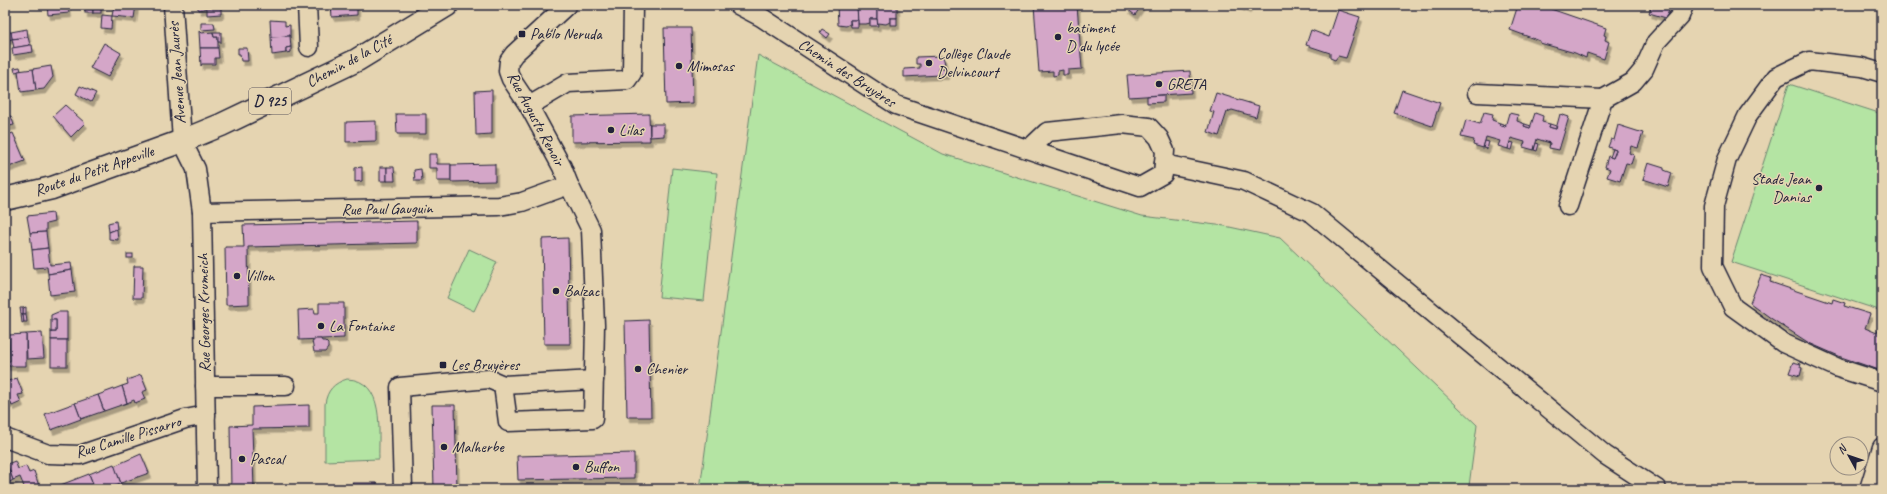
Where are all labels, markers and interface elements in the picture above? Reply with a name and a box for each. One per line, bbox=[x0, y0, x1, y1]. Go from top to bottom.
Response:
place label: batiment D du lycée bbox=[1066, 18, 1121, 56]
street label: Avenue Jean Jaurès bbox=[163, 20, 191, 125]
place label: Pablo Neruda bbox=[530, 24, 603, 44]
street label: Chemin de la Cité bbox=[303, 29, 398, 92]
marker: Pablo Neruda bbox=[517, 29, 527, 39]
marker: batiment D du lycée bbox=[1053, 32, 1063, 42]
street label: Chemin des Bruyères bbox=[795, 34, 901, 113]
place label: Collège Claude Delvincourt bbox=[937, 44, 1011, 82]
place label: Mimosas bbox=[687, 56, 735, 76]
marker: Collège Claude Delvincourt bbox=[924, 58, 934, 68]
marker: Mimosas bbox=[674, 61, 684, 71]
street label: Rue Auguste Renoir bbox=[503, 69, 570, 171]
place label: GRETA bbox=[1167, 74, 1207, 94]
marker: GRETA bbox=[1154, 79, 1164, 89]
road number: D 925 bbox=[249, 88, 291, 114]
place label: Lilas bbox=[619, 120, 645, 140]
marker: Lilas bbox=[606, 125, 616, 135]
street label: Route du Petit Appeville bbox=[32, 141, 158, 201]
place label: Stade Jean Danias bbox=[1751, 169, 1813, 207]
marker: Stade Jean Danias bbox=[1814, 183, 1824, 193]
street label: Rue Paul Gauguin bbox=[341, 198, 434, 220]
street label: Rue Georges Krumeich bbox=[193, 252, 215, 373]
place label: Villon bbox=[245, 266, 275, 286]
marker: Villon bbox=[232, 271, 242, 281]
place label: Balzac bbox=[564, 281, 600, 301]
marker: Balzac bbox=[551, 286, 561, 296]
place label: La Fontaine bbox=[329, 316, 396, 336]
marker: La Fontaine bbox=[316, 321, 326, 331]
place label: Les Bruyères bbox=[451, 355, 521, 375]
place label: Chenier bbox=[646, 359, 689, 379]
marker: Les Bruyères bbox=[438, 360, 448, 370]
marker: Chenier bbox=[633, 364, 643, 374]
street label: Rue Camille Pissarro bbox=[73, 411, 185, 463]
north arrow bbox=[1829, 436, 1869, 476]
place label: Malherbe bbox=[452, 437, 505, 457]
text: N bbox=[1834, 441, 1850, 457]
marker: Malherbe bbox=[439, 442, 449, 452]
place label: Pascal bbox=[250, 449, 287, 469]
marker: Pascal bbox=[237, 454, 247, 464]
place label: Buffon bbox=[584, 457, 620, 477]
marker: Buffon bbox=[571, 462, 581, 472]

